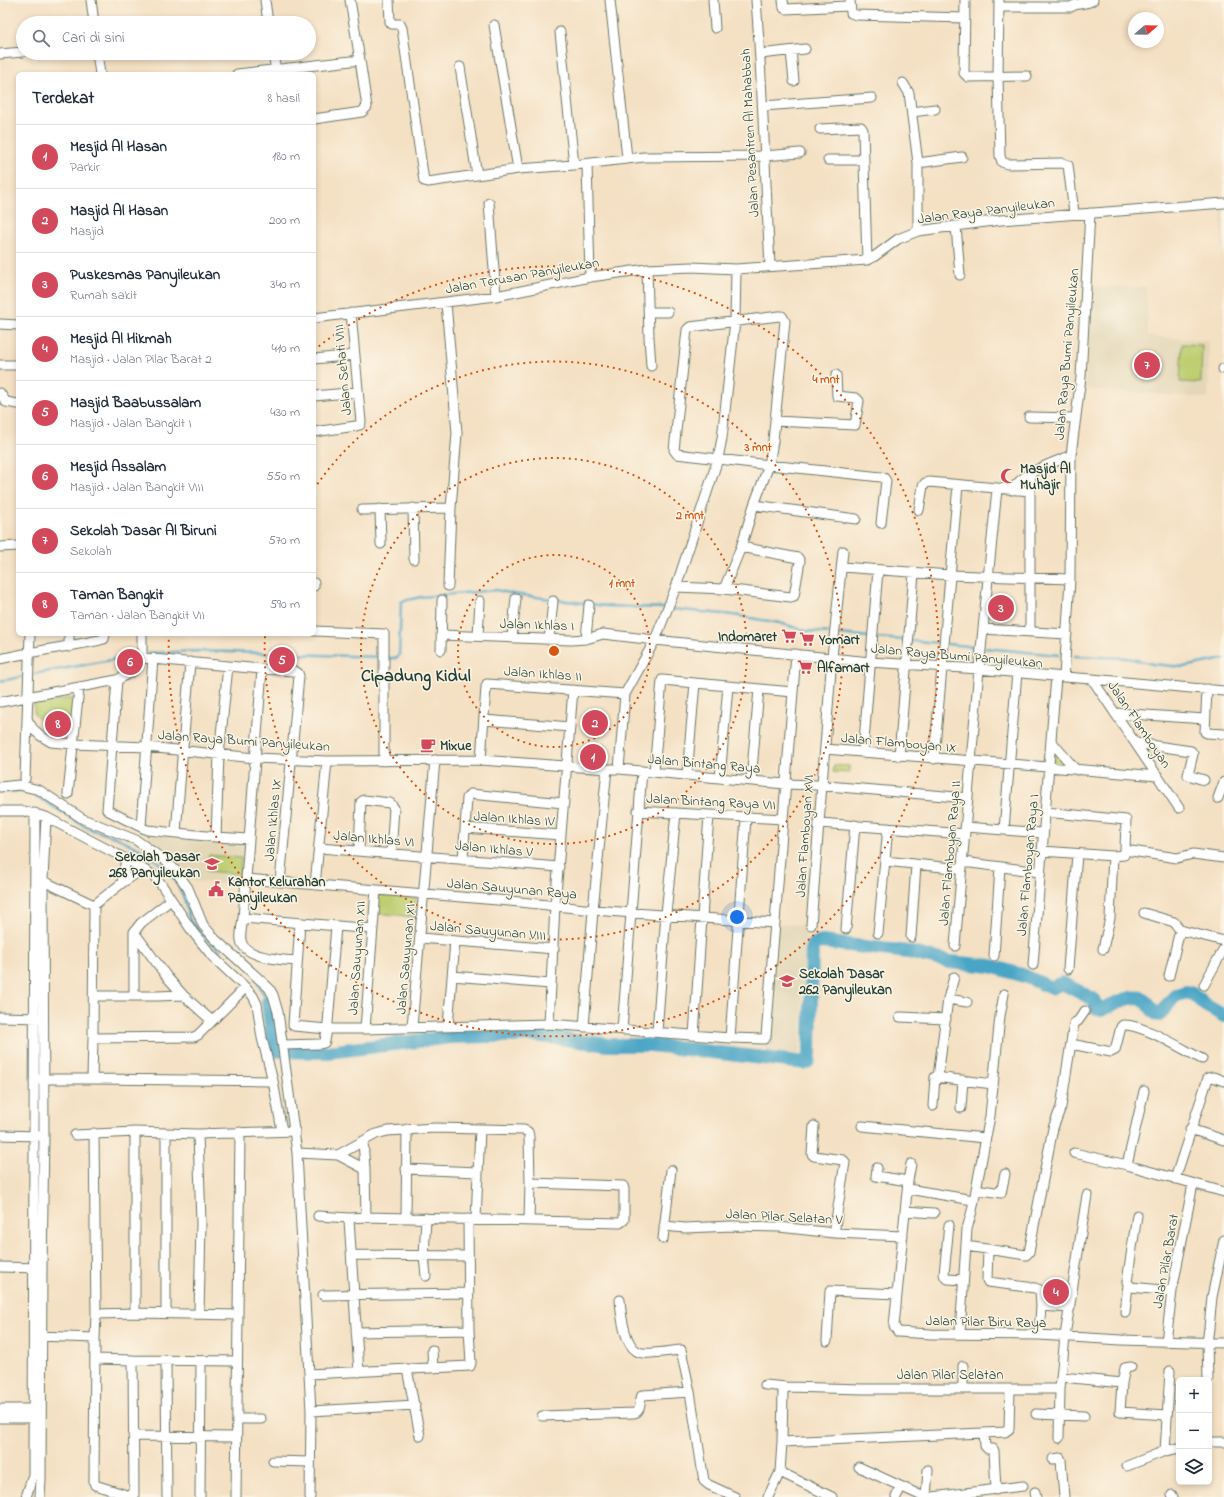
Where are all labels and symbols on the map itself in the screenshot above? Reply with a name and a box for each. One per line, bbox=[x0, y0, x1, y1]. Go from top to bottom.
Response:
north arrow bbox=[1128, 12, 1164, 48]
street label: Jalan Pesantren Al Mahabbah bbox=[736, 48, 765, 218]
street label: Jalan Raya Panyileukan bbox=[916, 193, 1056, 231]
street label: Jalan Terusan Panyileukan bbox=[444, 253, 601, 301]
street label: Jalan Raya Bumi Panyileukan bbox=[1050, 267, 1086, 441]
street label: Jalan Sehati VIII bbox=[329, 323, 358, 416]
pin: 7 bbox=[1134, 350, 1160, 380]
text: 4 mnt bbox=[811, 371, 841, 389]
text: 3 mnt bbox=[743, 439, 773, 457]
place label: Masjid Al Muhajir bbox=[1020, 459, 1071, 496]
mosque icon: Masjid Al Muhajir bbox=[999, 467, 1017, 485]
text: 2 mnt bbox=[675, 507, 705, 525]
text: 1 mnt bbox=[609, 575, 636, 593]
pin: 3 bbox=[988, 593, 1014, 623]
street label: Jalan Ikhlas I bbox=[499, 614, 575, 637]
place label: Indomaret bbox=[718, 627, 777, 648]
supermarket icon: Indomaret bbox=[780, 627, 798, 645]
supermarket icon: Yomart bbox=[798, 630, 816, 648]
place label: Yomart bbox=[818, 630, 860, 651]
street label: Jalan Raya Bumi Panyileukan bbox=[870, 639, 1044, 675]
centre of rings bbox=[547, 644, 561, 658]
pin: 5 bbox=[269, 645, 295, 675]
pin: 6 bbox=[117, 647, 143, 677]
supermarket icon: Alfamart bbox=[796, 658, 814, 676]
place label: Alfamart bbox=[817, 658, 870, 679]
street label: Jalan Ikhlas II bbox=[503, 661, 582, 688]
district label: Cipadung Kidul bbox=[361, 664, 471, 691]
street label: Jalan Flamboyan bbox=[1101, 677, 1176, 773]
pin: 2 bbox=[582, 708, 608, 738]
pin: 8 bbox=[45, 709, 71, 739]
street label: Jalan Raya Bumi Panyileukan bbox=[157, 725, 331, 759]
street label: Jalan Flamboyan IX bbox=[840, 728, 958, 760]
cafe icon: Mixue bbox=[419, 736, 437, 754]
place label: Mixue bbox=[440, 736, 472, 757]
pin: 1 bbox=[580, 742, 606, 772]
street label: Jalan Bintang Raya bbox=[646, 749, 761, 781]
street label: Jalan Flamboyan XVI bbox=[791, 774, 821, 898]
street label: Jalan Ikhlas IX bbox=[259, 778, 288, 862]
street label: Jalan Flamboyan Raya II bbox=[934, 780, 968, 927]
street label: Jalan Bintang Raya VII bbox=[645, 789, 776, 817]
street label: Jalan Flamboyan Raya I bbox=[1012, 793, 1046, 937]
street label: Jalan Ikhlas IV bbox=[473, 806, 556, 833]
street label: Jalan Ikhlas VI bbox=[333, 825, 415, 853]
street label: Jalan Ikhlas V bbox=[454, 836, 534, 863]
place label: Sekolah Dasar 268 Panyileukan bbox=[108, 847, 201, 886]
school or university icon: Sekolah Dasar 268 Panyileukan bbox=[203, 855, 221, 873]
place label: Kantor Kelurahan Panyileukan bbox=[228, 872, 326, 911]
street label: Jalan Sauyunan Raya bbox=[446, 873, 578, 907]
public building icon: Kantor Kelurahan Panyileukan bbox=[207, 880, 225, 898]
street label: Jalan Sauyunan XII bbox=[343, 900, 373, 1016]
street label: Jalan Sauyunan XI bbox=[391, 903, 423, 1016]
your location bbox=[727, 907, 747, 927]
street label: Jalan Sauyunan VIII bbox=[429, 916, 547, 948]
place label: Sekolah Dasar 262 Panyileukan bbox=[798, 964, 892, 1003]
school or university icon: Sekolah Dasar 262 Panyileukan bbox=[778, 972, 796, 990]
street label: Jalan Pilar Selatan V bbox=[725, 1204, 843, 1231]
street label: Jalan Pilar Barat bbox=[1148, 1212, 1185, 1310]
pin: 4 bbox=[1043, 1277, 1069, 1307]
street label: Jalan Pilar Biru Raya bbox=[925, 1311, 1046, 1335]
street label: Jalan Pilar Selatan bbox=[897, 1365, 1003, 1386]

